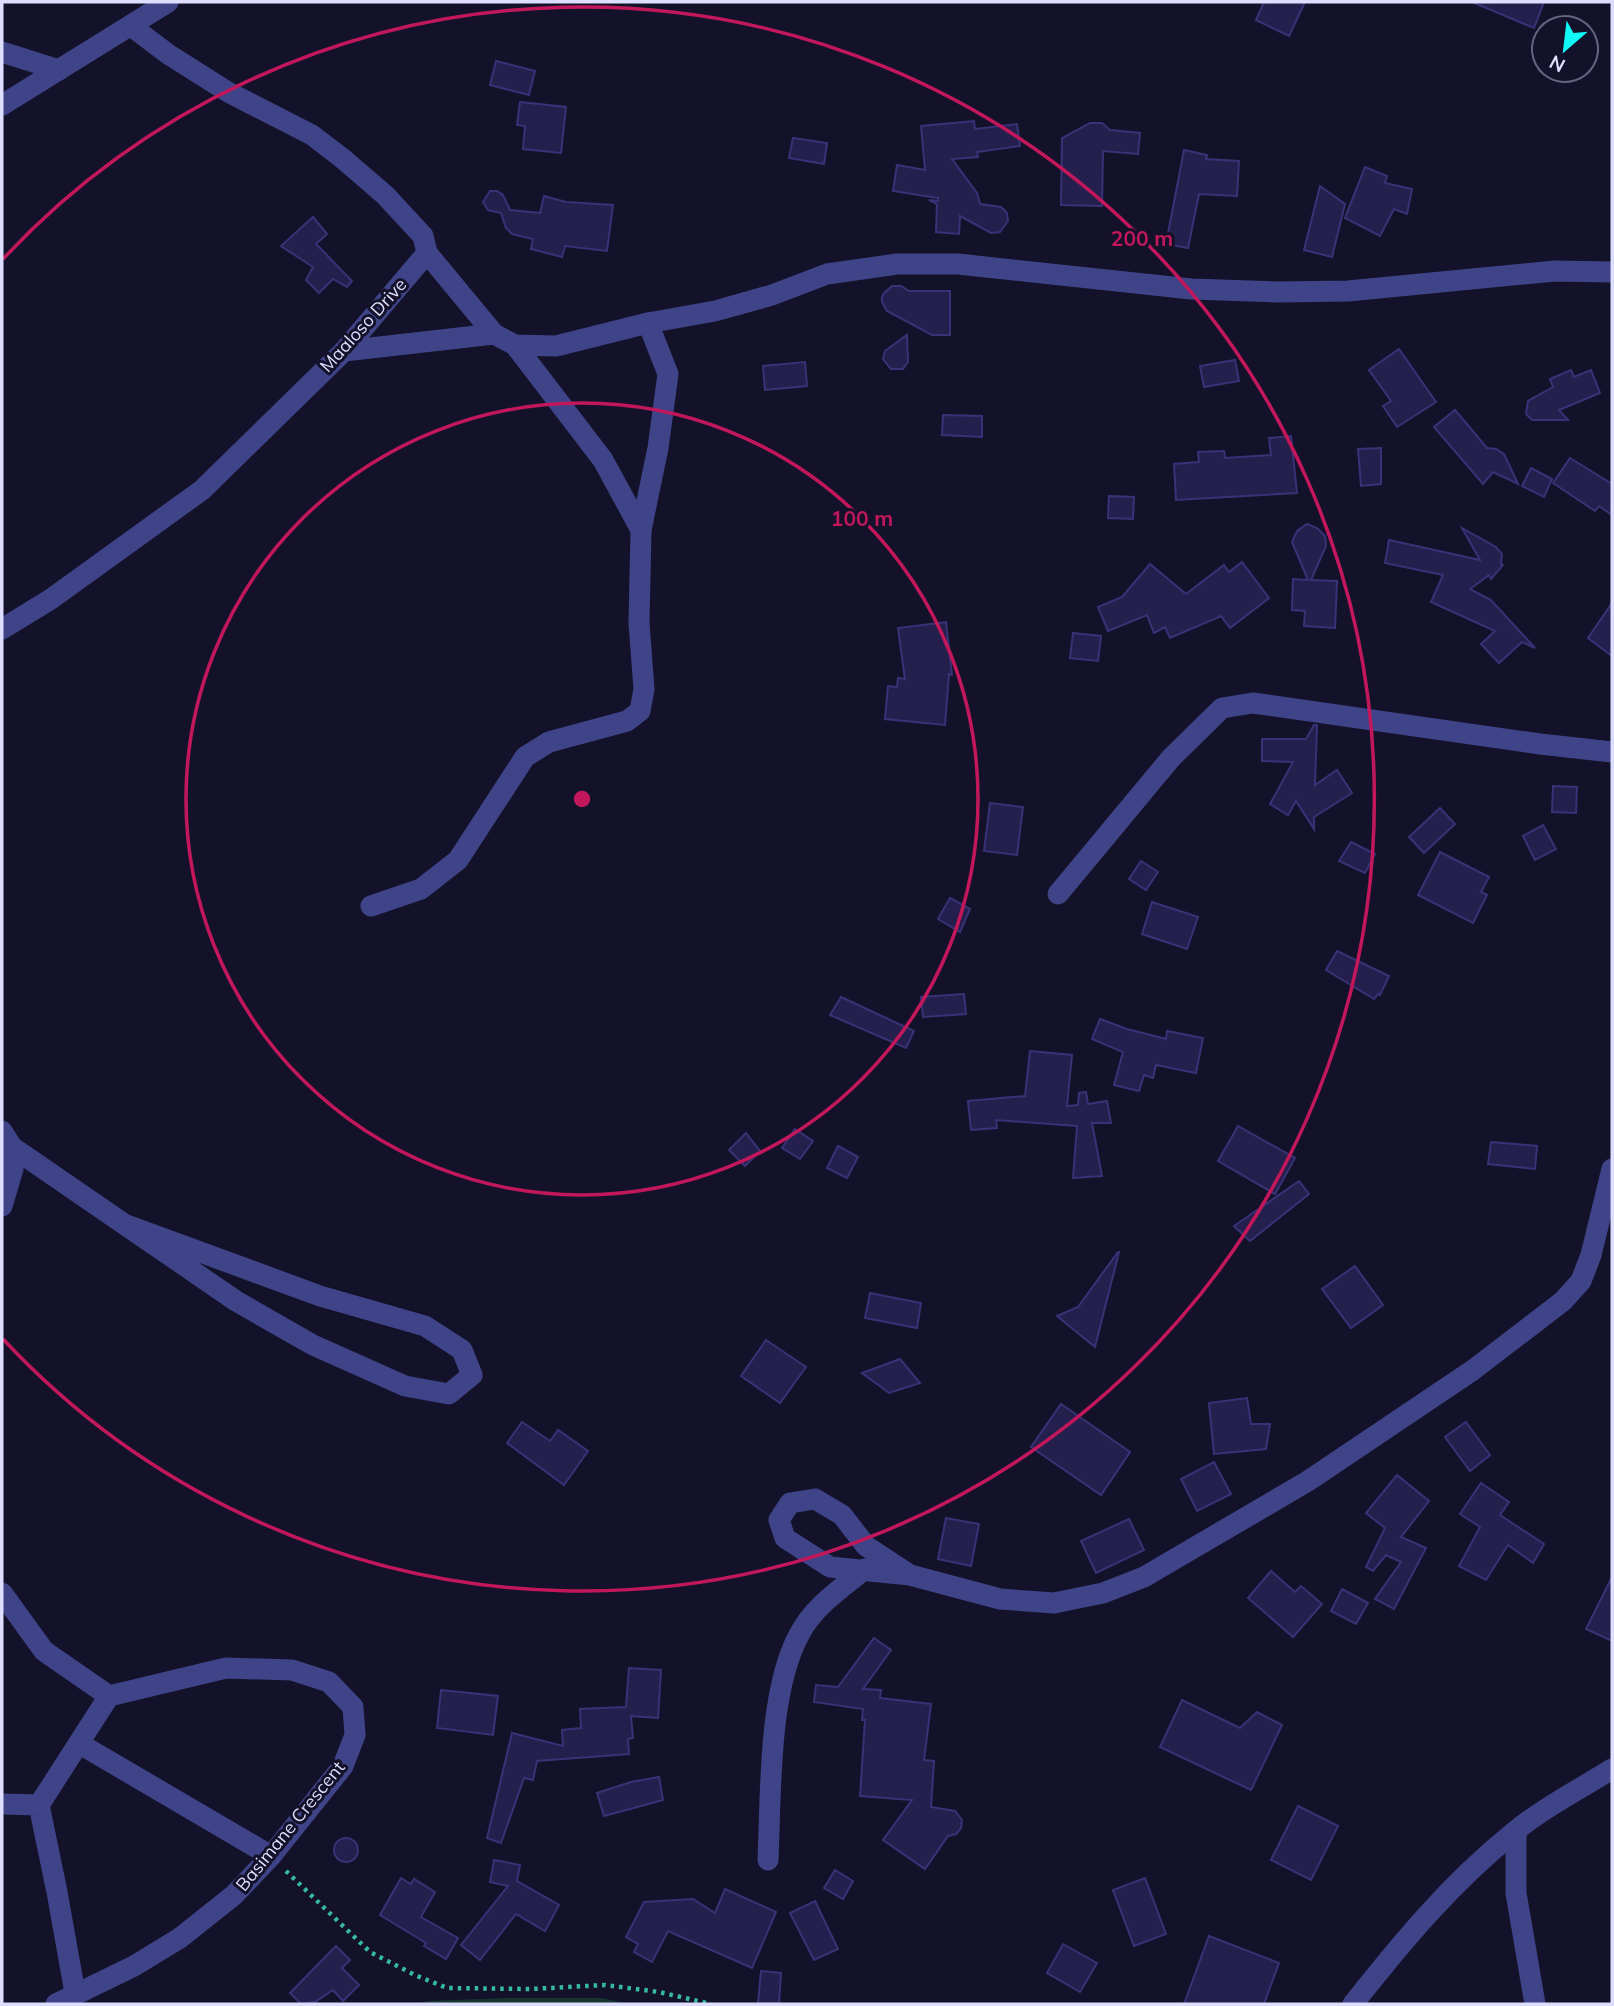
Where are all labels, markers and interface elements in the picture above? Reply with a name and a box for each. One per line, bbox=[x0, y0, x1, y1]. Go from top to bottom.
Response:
north arrow bbox=[1530, 14, 1600, 84]
text: N bbox=[1545, 50, 1569, 78]
text: 200 m bbox=[1111, 225, 1173, 251]
street label: Maaloso Drive bbox=[315, 273, 411, 377]
text: 100 m bbox=[831, 505, 893, 531]
centre of rings bbox=[570, 787, 594, 811]
street label: Basimane Crescent bbox=[230, 1756, 350, 1896]

